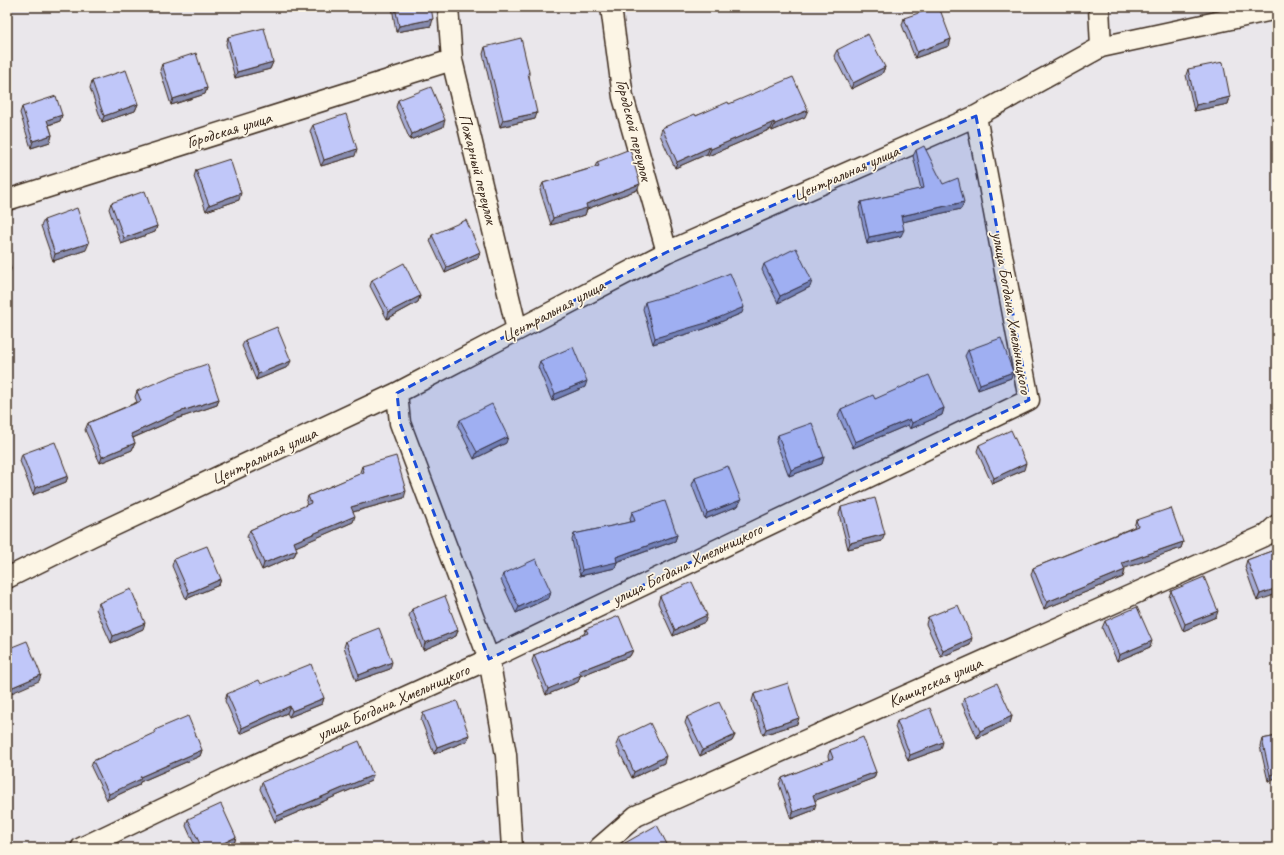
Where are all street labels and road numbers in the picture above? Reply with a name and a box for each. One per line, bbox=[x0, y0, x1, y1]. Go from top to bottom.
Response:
street label: Городской переулок bbox=[611, 77, 657, 185]
street label: Городская улица bbox=[184, 107, 276, 153]
street label: Пожарный переулок bbox=[454, 112, 502, 228]
street label: Центральная улица bbox=[790, 140, 904, 206]
street label: улица Богдана Хмельницкого bbox=[987, 229, 1037, 397]
street label: Центральная улица bbox=[498, 274, 610, 347]
street label: Центральная улица bbox=[208, 422, 321, 490]
street label: улица Богдана Хмельницкого bbox=[608, 518, 766, 610]
street label: Каширская улица bbox=[885, 651, 986, 712]
street label: улица Богдана Хмельницкого bbox=[313, 659, 473, 745]

